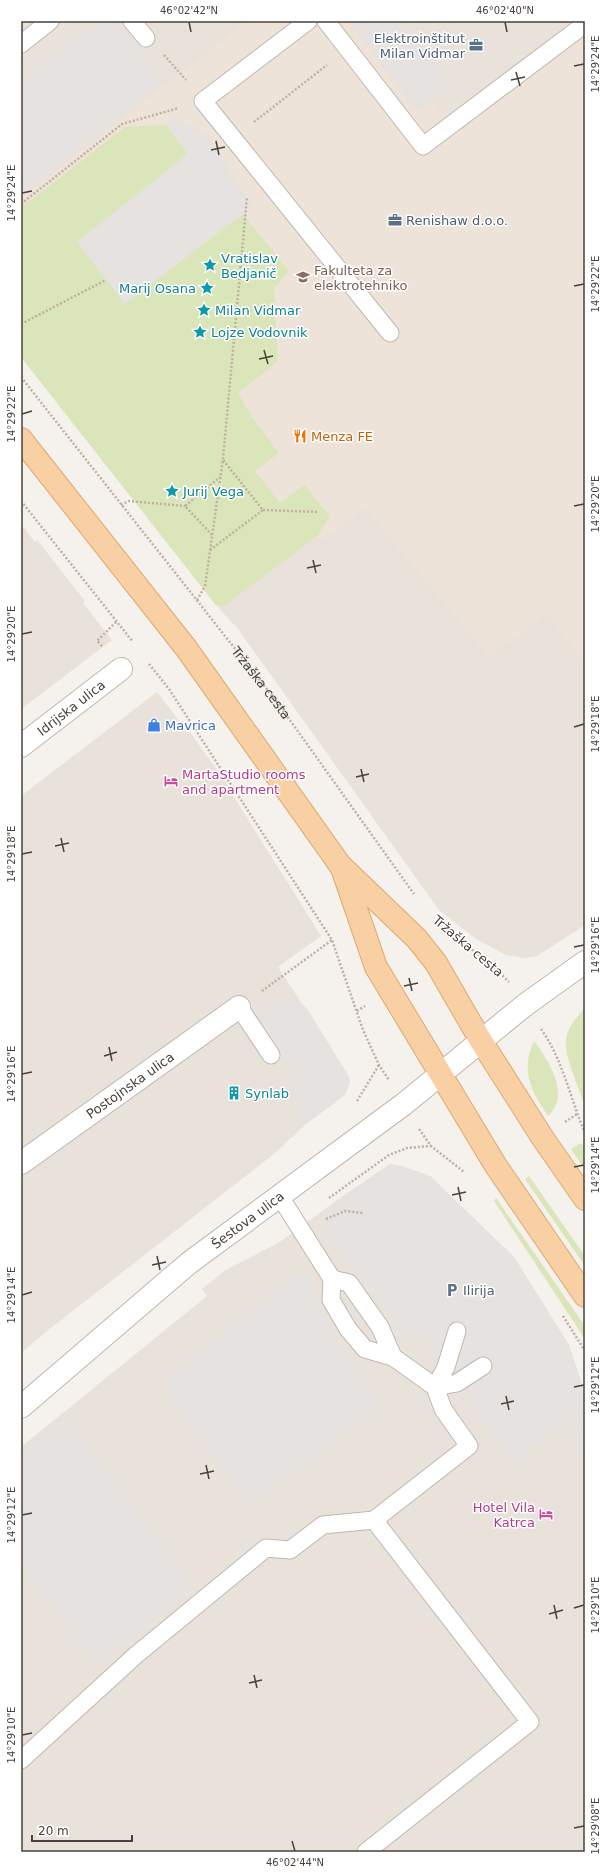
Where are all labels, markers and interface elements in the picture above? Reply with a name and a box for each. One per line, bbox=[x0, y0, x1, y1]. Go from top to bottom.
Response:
text: 46°02'42"N bbox=[160, 5, 218, 16]
text: 46°02'40"N bbox=[476, 5, 534, 16]
place label: Elektroinštitut Milan Vidmar bbox=[374, 31, 466, 61]
text: 14°29'24"E bbox=[590, 36, 601, 92]
office icon: Elektroinštitut Milan Vidmar bbox=[468, 37, 484, 53]
text: 14°29'24"E bbox=[6, 165, 17, 221]
office icon: Renishaw d.o.o. bbox=[387, 212, 403, 228]
place label: Renishaw d.o.o. bbox=[406, 213, 508, 228]
place label: Vratislav Bedjanič bbox=[221, 251, 278, 281]
text: 14°29'22"E bbox=[590, 256, 601, 312]
place icon: Vratislav Bedjanič bbox=[202, 257, 218, 273]
place label: Fakulteta za elektrotehniko bbox=[314, 263, 407, 293]
school or university icon: Fakulteta za elektrotehniko bbox=[295, 269, 311, 285]
place icon: Marij Osana bbox=[199, 280, 215, 296]
place label: Marij Osana bbox=[119, 281, 196, 296]
place icon: Milan Vidmar bbox=[196, 302, 212, 318]
place label: Milan Vidmar bbox=[215, 303, 301, 318]
place icon: Lojze Vodovnik bbox=[192, 324, 208, 340]
place label: Lojze Vodovnik bbox=[211, 325, 308, 340]
text: 14°29'22"E bbox=[6, 386, 17, 442]
restaurant icon: Menza FE bbox=[292, 428, 308, 444]
place label: Menza FE bbox=[311, 429, 373, 444]
text: 14°29'20"E bbox=[590, 476, 601, 532]
place icon: Jurij Vega bbox=[164, 483, 180, 499]
place label: Jurij Vega bbox=[182, 484, 244, 499]
text: 14°29'20"E bbox=[6, 606, 17, 662]
street label: Tržaška cesta bbox=[228, 643, 294, 722]
street label: Idrijska ulica bbox=[34, 677, 108, 738]
text: 14°29'18"E bbox=[590, 696, 601, 752]
shop icon: Mavrica bbox=[146, 717, 162, 733]
place label: Mavrica bbox=[165, 718, 216, 733]
place label: MartaStudio rooms and apartment bbox=[182, 767, 306, 797]
hotel icon: MartaStudio rooms and apartment bbox=[163, 773, 179, 789]
text: 14°29'18"E bbox=[6, 826, 17, 882]
street label: Tržaška cesta bbox=[429, 912, 506, 980]
text: 14°29'16"E bbox=[590, 917, 601, 973]
text: 14°29'16"E bbox=[6, 1046, 17, 1102]
street label: Postojnska ulica bbox=[83, 1049, 177, 1121]
building icon: Synlab bbox=[226, 1085, 242, 1101]
place label: Synlab bbox=[245, 1086, 289, 1101]
text: 14°29'14"E bbox=[590, 1137, 601, 1193]
street label: Šestova ulica bbox=[208, 1188, 287, 1252]
text: 14°29'14"E bbox=[6, 1267, 17, 1323]
parking icon: Ilirija bbox=[444, 1282, 460, 1298]
place label: Ilirija bbox=[463, 1283, 495, 1298]
text: 14°29'12"E bbox=[590, 1357, 601, 1413]
text: 14°29'12"E bbox=[6, 1487, 17, 1543]
place label: Hotel Vila Katrca bbox=[473, 1500, 535, 1530]
hotel icon: Hotel Vila Katrca bbox=[538, 1506, 554, 1522]
text: 14°29'10"E bbox=[590, 1577, 601, 1633]
text: 14°29'10"E bbox=[6, 1707, 17, 1763]
text: 14°29'08"E bbox=[590, 1798, 601, 1854]
scale bar bbox=[32, 1817, 132, 1843]
text: 20 m bbox=[38, 1824, 69, 1838]
text: 46°02'44"N bbox=[266, 1857, 324, 1868]

